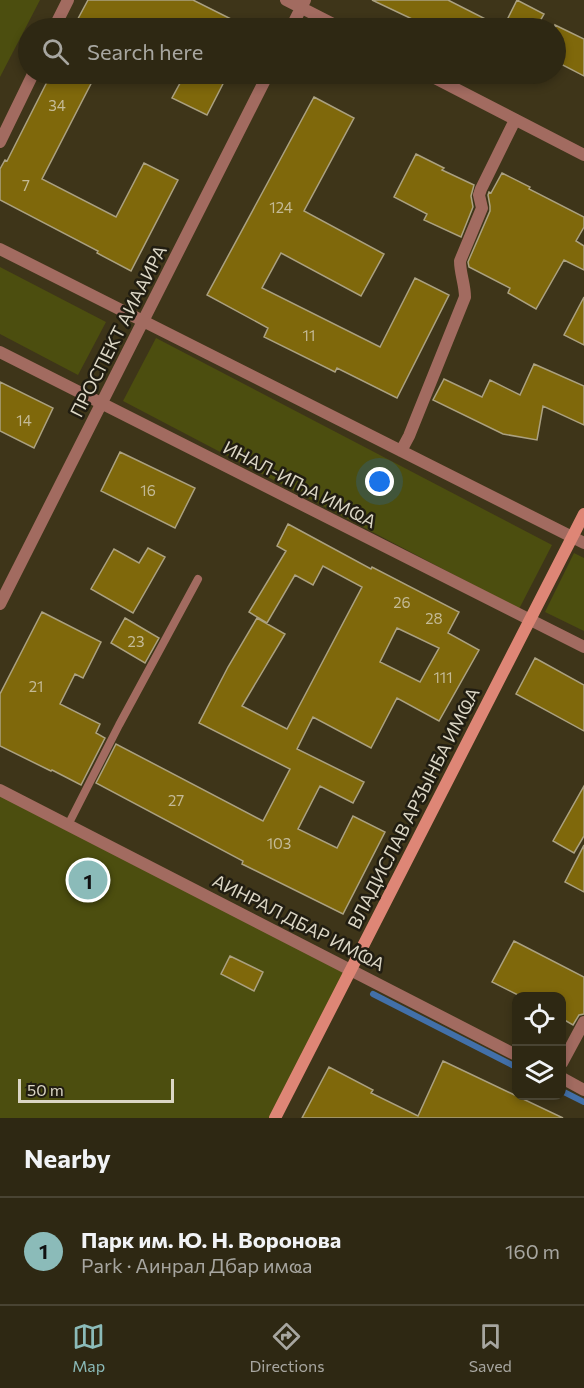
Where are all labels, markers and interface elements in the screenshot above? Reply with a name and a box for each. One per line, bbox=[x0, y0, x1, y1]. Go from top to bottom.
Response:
search box bbox=[18, 18, 566, 84]
icon: search bbox=[39, 35, 72, 68]
text: Search here bbox=[87, 38, 203, 65]
house number: 34 bbox=[48, 96, 66, 114]
house number: 7 bbox=[22, 176, 30, 194]
house number: 124 bbox=[269, 198, 293, 216]
street label: ПРОСПЕКТ АИААИРА bbox=[65, 241, 171, 421]
house number: 11 bbox=[303, 326, 315, 344]
house number: 14 bbox=[16, 411, 32, 429]
street label: ИНАЛ-ИҦА ИМҨА bbox=[220, 436, 380, 532]
your location bbox=[365, 467, 394, 496]
house number: 16 bbox=[140, 481, 156, 499]
house number: 26 bbox=[393, 593, 411, 611]
house number: 28 bbox=[425, 609, 443, 627]
house number: 23 bbox=[128, 632, 144, 650]
house number: 111 bbox=[433, 668, 453, 686]
house number: 21 bbox=[29, 677, 43, 695]
street label: ВЛАДИСЛАВ АРӠЫНБА ИМҨА bbox=[342, 684, 484, 932]
house number: 27 bbox=[168, 791, 184, 809]
house number: 103 bbox=[267, 834, 291, 852]
pin: 1 bbox=[68, 858, 107, 902]
street label: АИНРАЛ ДБАР ИМҨА bbox=[209, 869, 389, 975]
map controls bbox=[512, 992, 566, 1100]
button: locate bbox=[512, 992, 566, 1046]
button: layers bbox=[512, 1046, 566, 1100]
scale bar bbox=[18, 1076, 174, 1104]
text: 50 m bbox=[27, 1080, 64, 1099]
text: Nearby bbox=[24, 1142, 111, 1173]
text: Парк им. Ю. Н. Воронова bbox=[81, 1226, 341, 1253]
text: 1 bbox=[39, 1239, 48, 1263]
text: 160 m bbox=[505, 1239, 560, 1263]
text: Park · Аинрал Дбар имҩа bbox=[81, 1253, 312, 1277]
tab: Map bbox=[72, 1320, 105, 1375]
tab: Directions bbox=[249, 1320, 324, 1375]
tab: Saved bbox=[469, 1320, 512, 1375]

